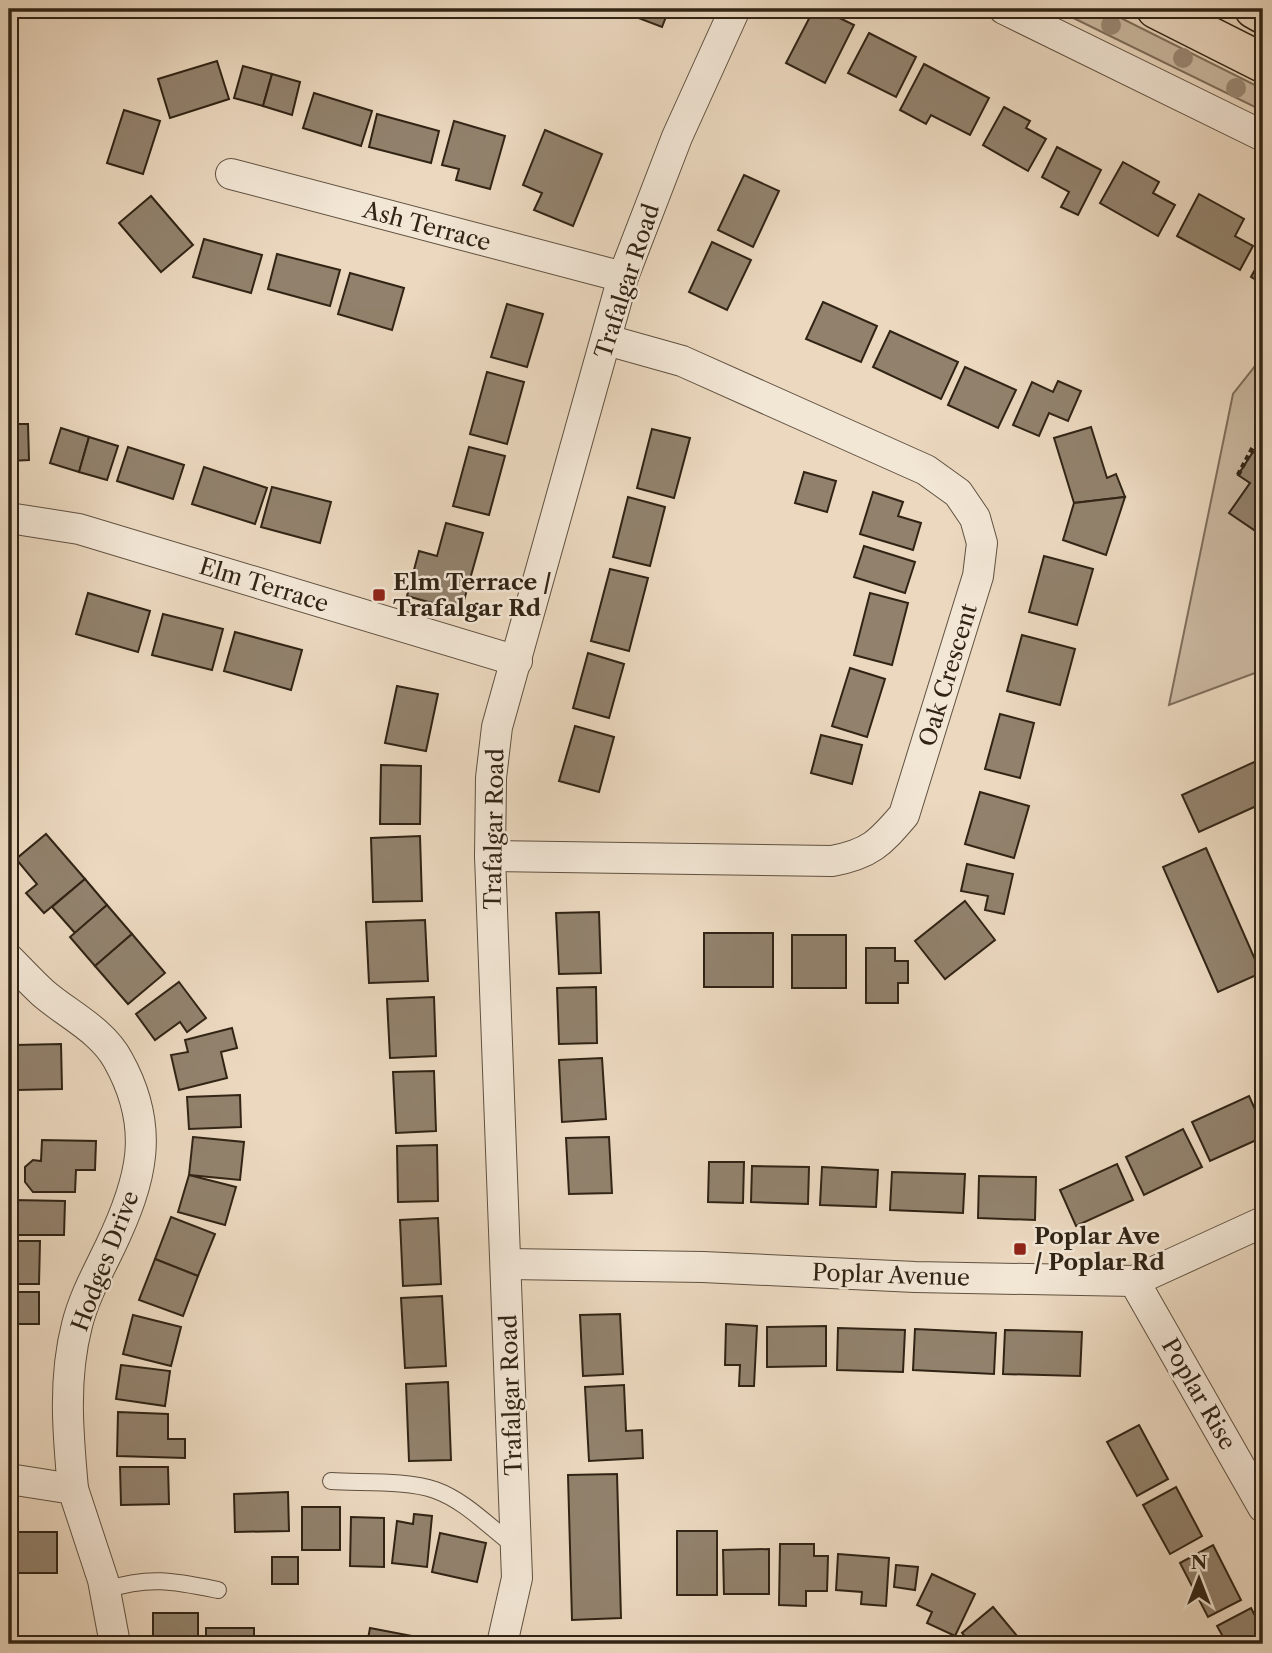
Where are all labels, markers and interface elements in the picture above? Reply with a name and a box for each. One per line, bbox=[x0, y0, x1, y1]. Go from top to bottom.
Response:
street label: Ash Terrace bbox=[359, 195, 494, 257]
street label: Trafalgar Road bbox=[589, 200, 665, 362]
street label: Elm Terrace bbox=[196, 552, 332, 618]
place label: Elm Terrace / Trafalgar Rd bbox=[393, 568, 552, 622]
marker: Elm Terrace / Trafalgar Rd bbox=[371, 587, 387, 603]
street label: Oak Crescent bbox=[913, 600, 983, 750]
street label: Trafalgar Road bbox=[479, 748, 509, 910]
street label: Hodges Drive bbox=[65, 1187, 145, 1335]
place label: Poplar Ave / Poplar Rd bbox=[1034, 1222, 1165, 1276]
marker: Poplar Ave / Poplar Rd bbox=[1012, 1241, 1028, 1257]
street label: Poplar Avenue bbox=[812, 1258, 970, 1292]
street label: Trafalgar Road bbox=[494, 1314, 528, 1476]
street label: Poplar Rise bbox=[1156, 1333, 1242, 1455]
north arrow bbox=[1164, 1544, 1234, 1614]
text: N bbox=[1191, 1551, 1207, 1574]

